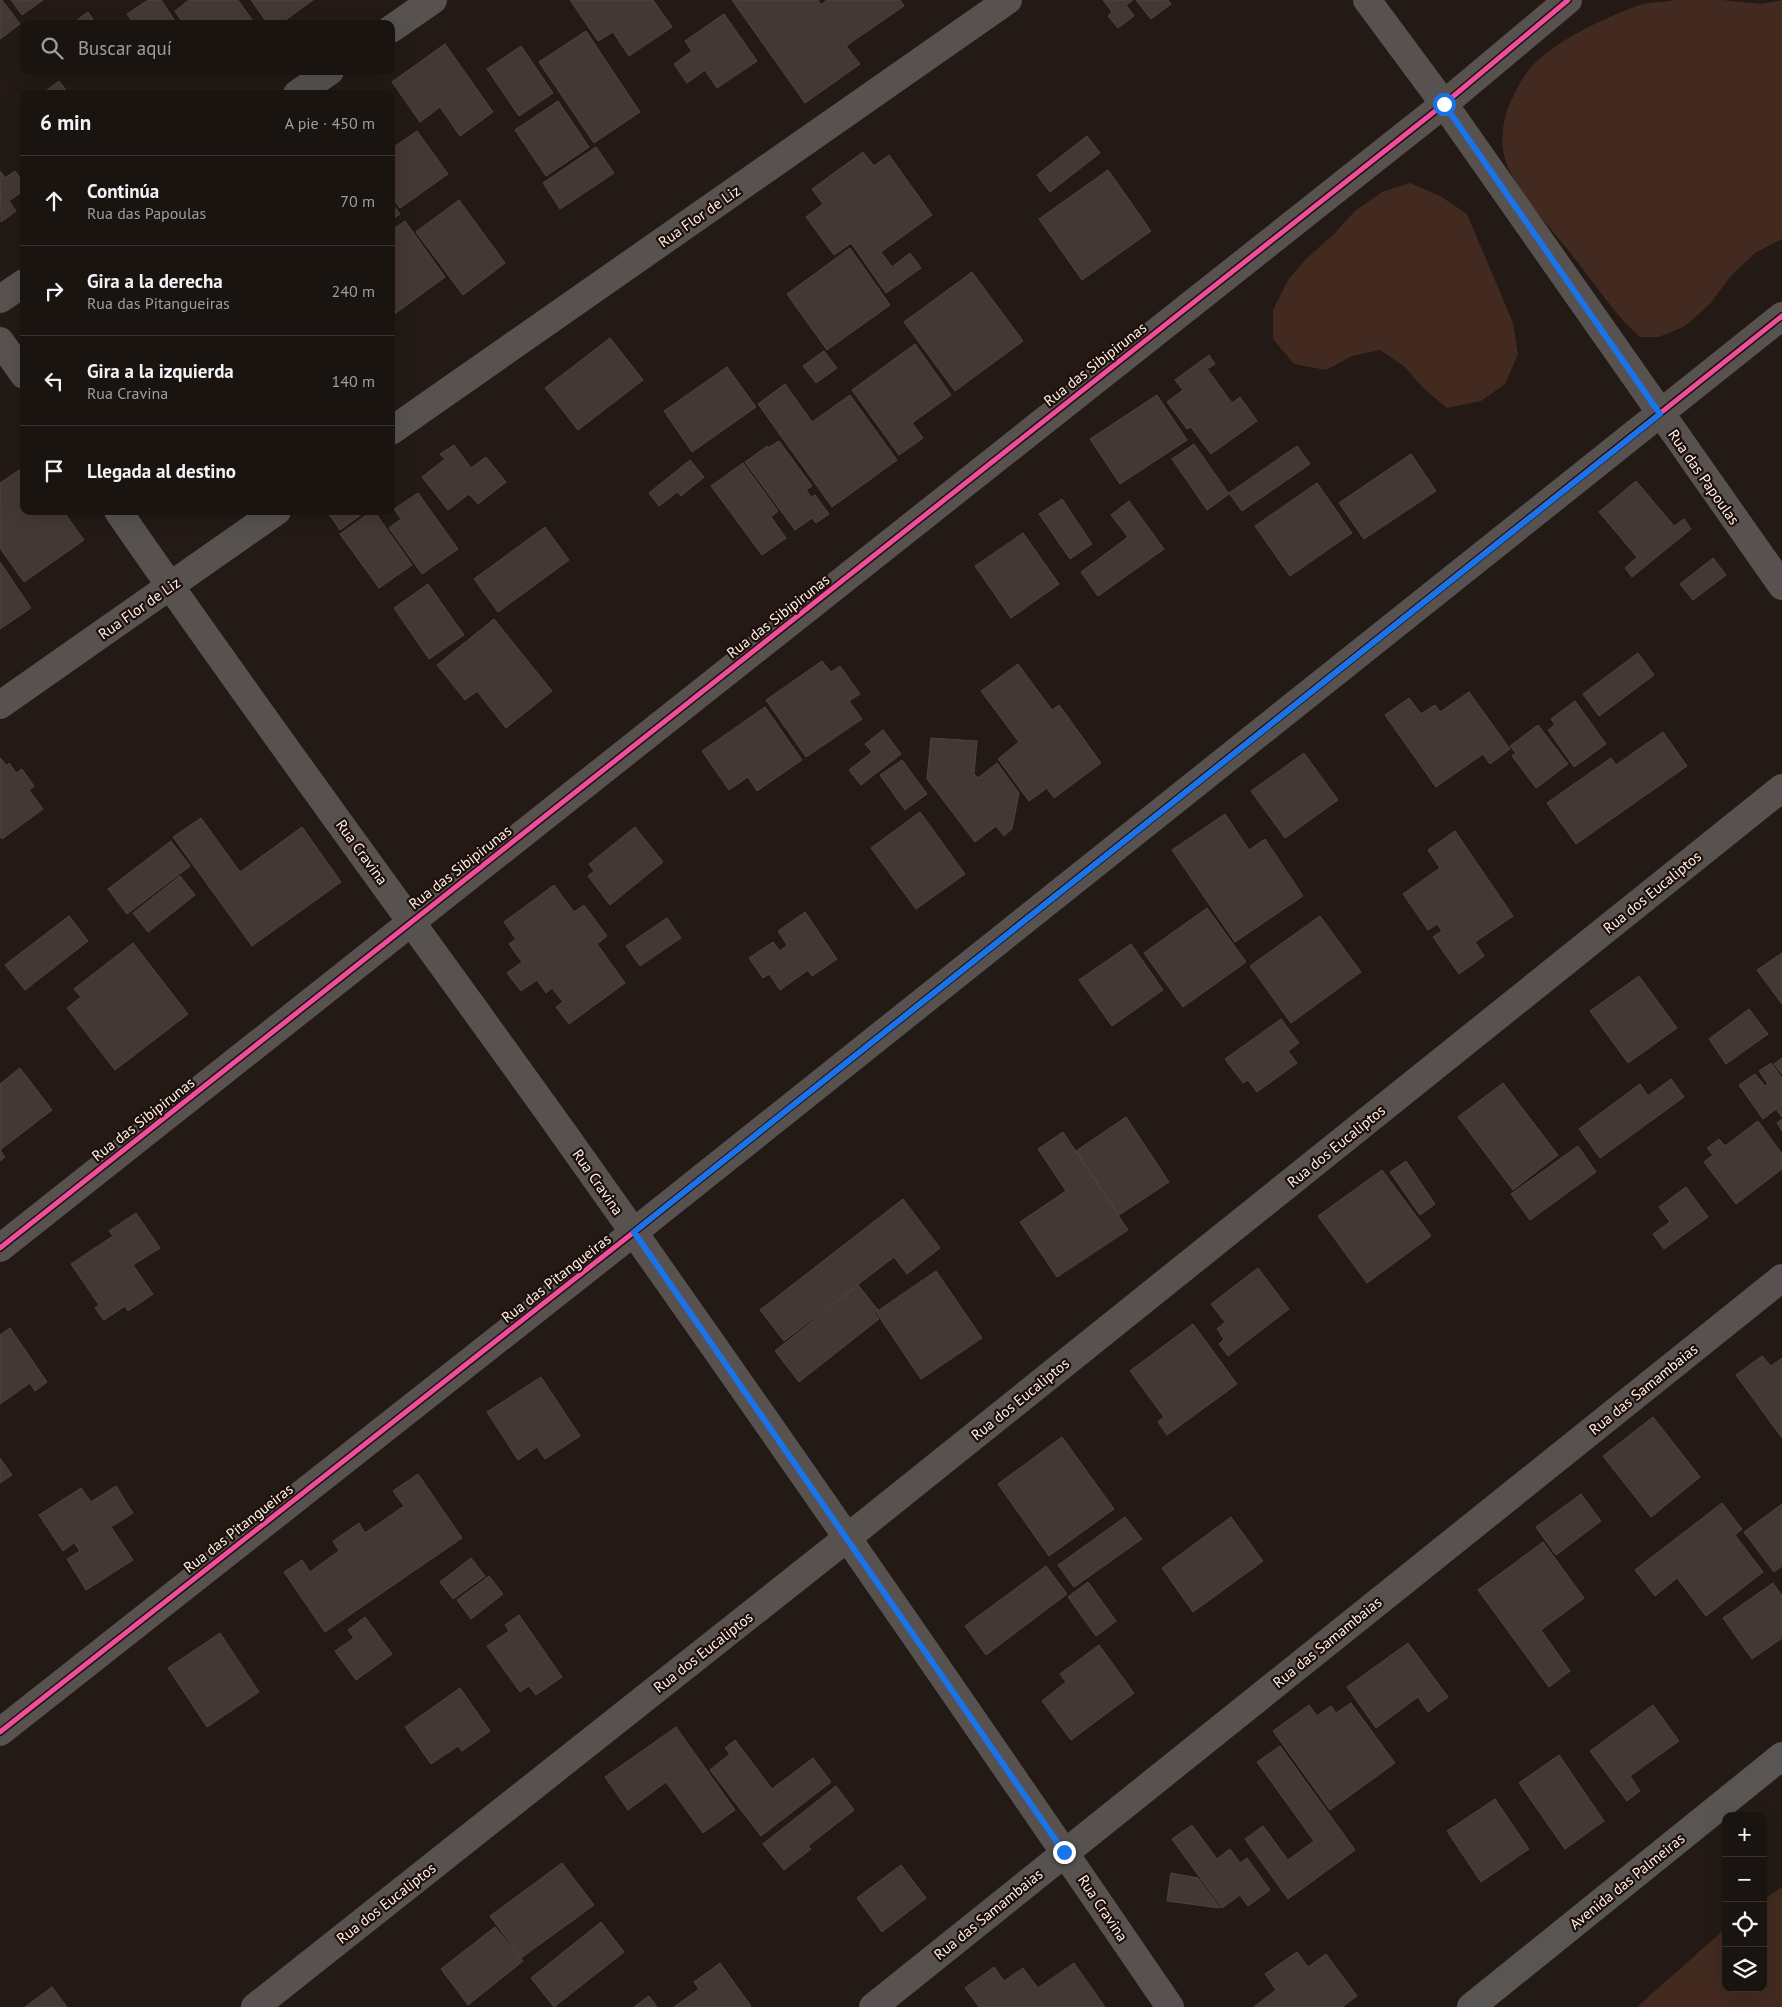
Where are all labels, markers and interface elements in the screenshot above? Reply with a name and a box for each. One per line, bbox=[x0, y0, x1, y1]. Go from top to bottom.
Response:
search box bbox=[20, 20, 395, 75]
icon: search bbox=[38, 34, 66, 62]
text: Buscar aquí bbox=[78, 36, 172, 60]
route start bbox=[1433, 93, 1456, 116]
text: 6 min bbox=[40, 109, 91, 136]
text: A pie · 450 m bbox=[285, 113, 375, 133]
text: Continúa bbox=[87, 179, 159, 203]
street label: Rua Flor de Liz bbox=[654, 181, 744, 251]
icon: ahead bbox=[40, 187, 68, 215]
text: 70 m bbox=[340, 191, 375, 211]
text: Rua das Papoulas bbox=[87, 203, 206, 223]
text: Gira a la derecha bbox=[87, 269, 223, 293]
icon: right bbox=[40, 277, 68, 305]
text: 240 m bbox=[332, 281, 375, 301]
text: Rua das Pitangueiras bbox=[87, 293, 230, 313]
street label: Rua das Sibipirunas bbox=[1040, 318, 1150, 410]
text: Gira a la izquierda bbox=[87, 359, 234, 383]
icon: left bbox=[40, 367, 68, 395]
text: 140 m bbox=[332, 371, 375, 391]
text: Rua Cravina bbox=[87, 383, 168, 403]
street label: Rua das Papoulas bbox=[1664, 426, 1744, 528]
icon: arrive bbox=[40, 457, 68, 485]
text: Llegada al destino bbox=[87, 459, 236, 483]
street label: Rua das Sibipirunas bbox=[723, 570, 833, 662]
street label: Rua Flor de Liz bbox=[94, 573, 184, 643]
street label: Rua Cravina bbox=[332, 816, 392, 888]
street label: Rua das Sibipirunas bbox=[405, 821, 515, 913]
street label: Rua dos Eucaliptos bbox=[1599, 847, 1705, 937]
street label: Rua das Sibipirunas bbox=[88, 1073, 198, 1165]
street label: Rua dos Eucaliptos bbox=[1283, 1101, 1389, 1191]
street label: Rua Cravina bbox=[568, 1145, 628, 1219]
street label: Rua das Pitangueiras bbox=[497, 1229, 615, 1327]
street label: Rua das Samambaias bbox=[1585, 1339, 1701, 1439]
street label: Rua dos Eucaliptos bbox=[967, 1354, 1073, 1444]
street label: Rua das Pitangueiras bbox=[179, 1479, 297, 1577]
street label: Rua das Samambaias bbox=[1269, 1592, 1385, 1692]
street label: Rua dos Eucaliptos bbox=[650, 1607, 756, 1697]
map controls bbox=[1722, 1812, 1767, 1992]
button: + bbox=[1722, 1812, 1767, 1857]
street label: Avenida das Palmeiras bbox=[1566, 1829, 1688, 1933]
route end bbox=[1053, 1841, 1076, 1864]
button: − bbox=[1722, 1857, 1767, 1902]
street label: Rua dos Eucaliptos bbox=[333, 1858, 439, 1948]
street label: Rua das Samambaias bbox=[930, 1864, 1046, 1964]
street label: Rua Cravina bbox=[1074, 1871, 1132, 1945]
button: locate bbox=[1722, 1902, 1767, 1947]
button: layers bbox=[1722, 1947, 1767, 1992]

